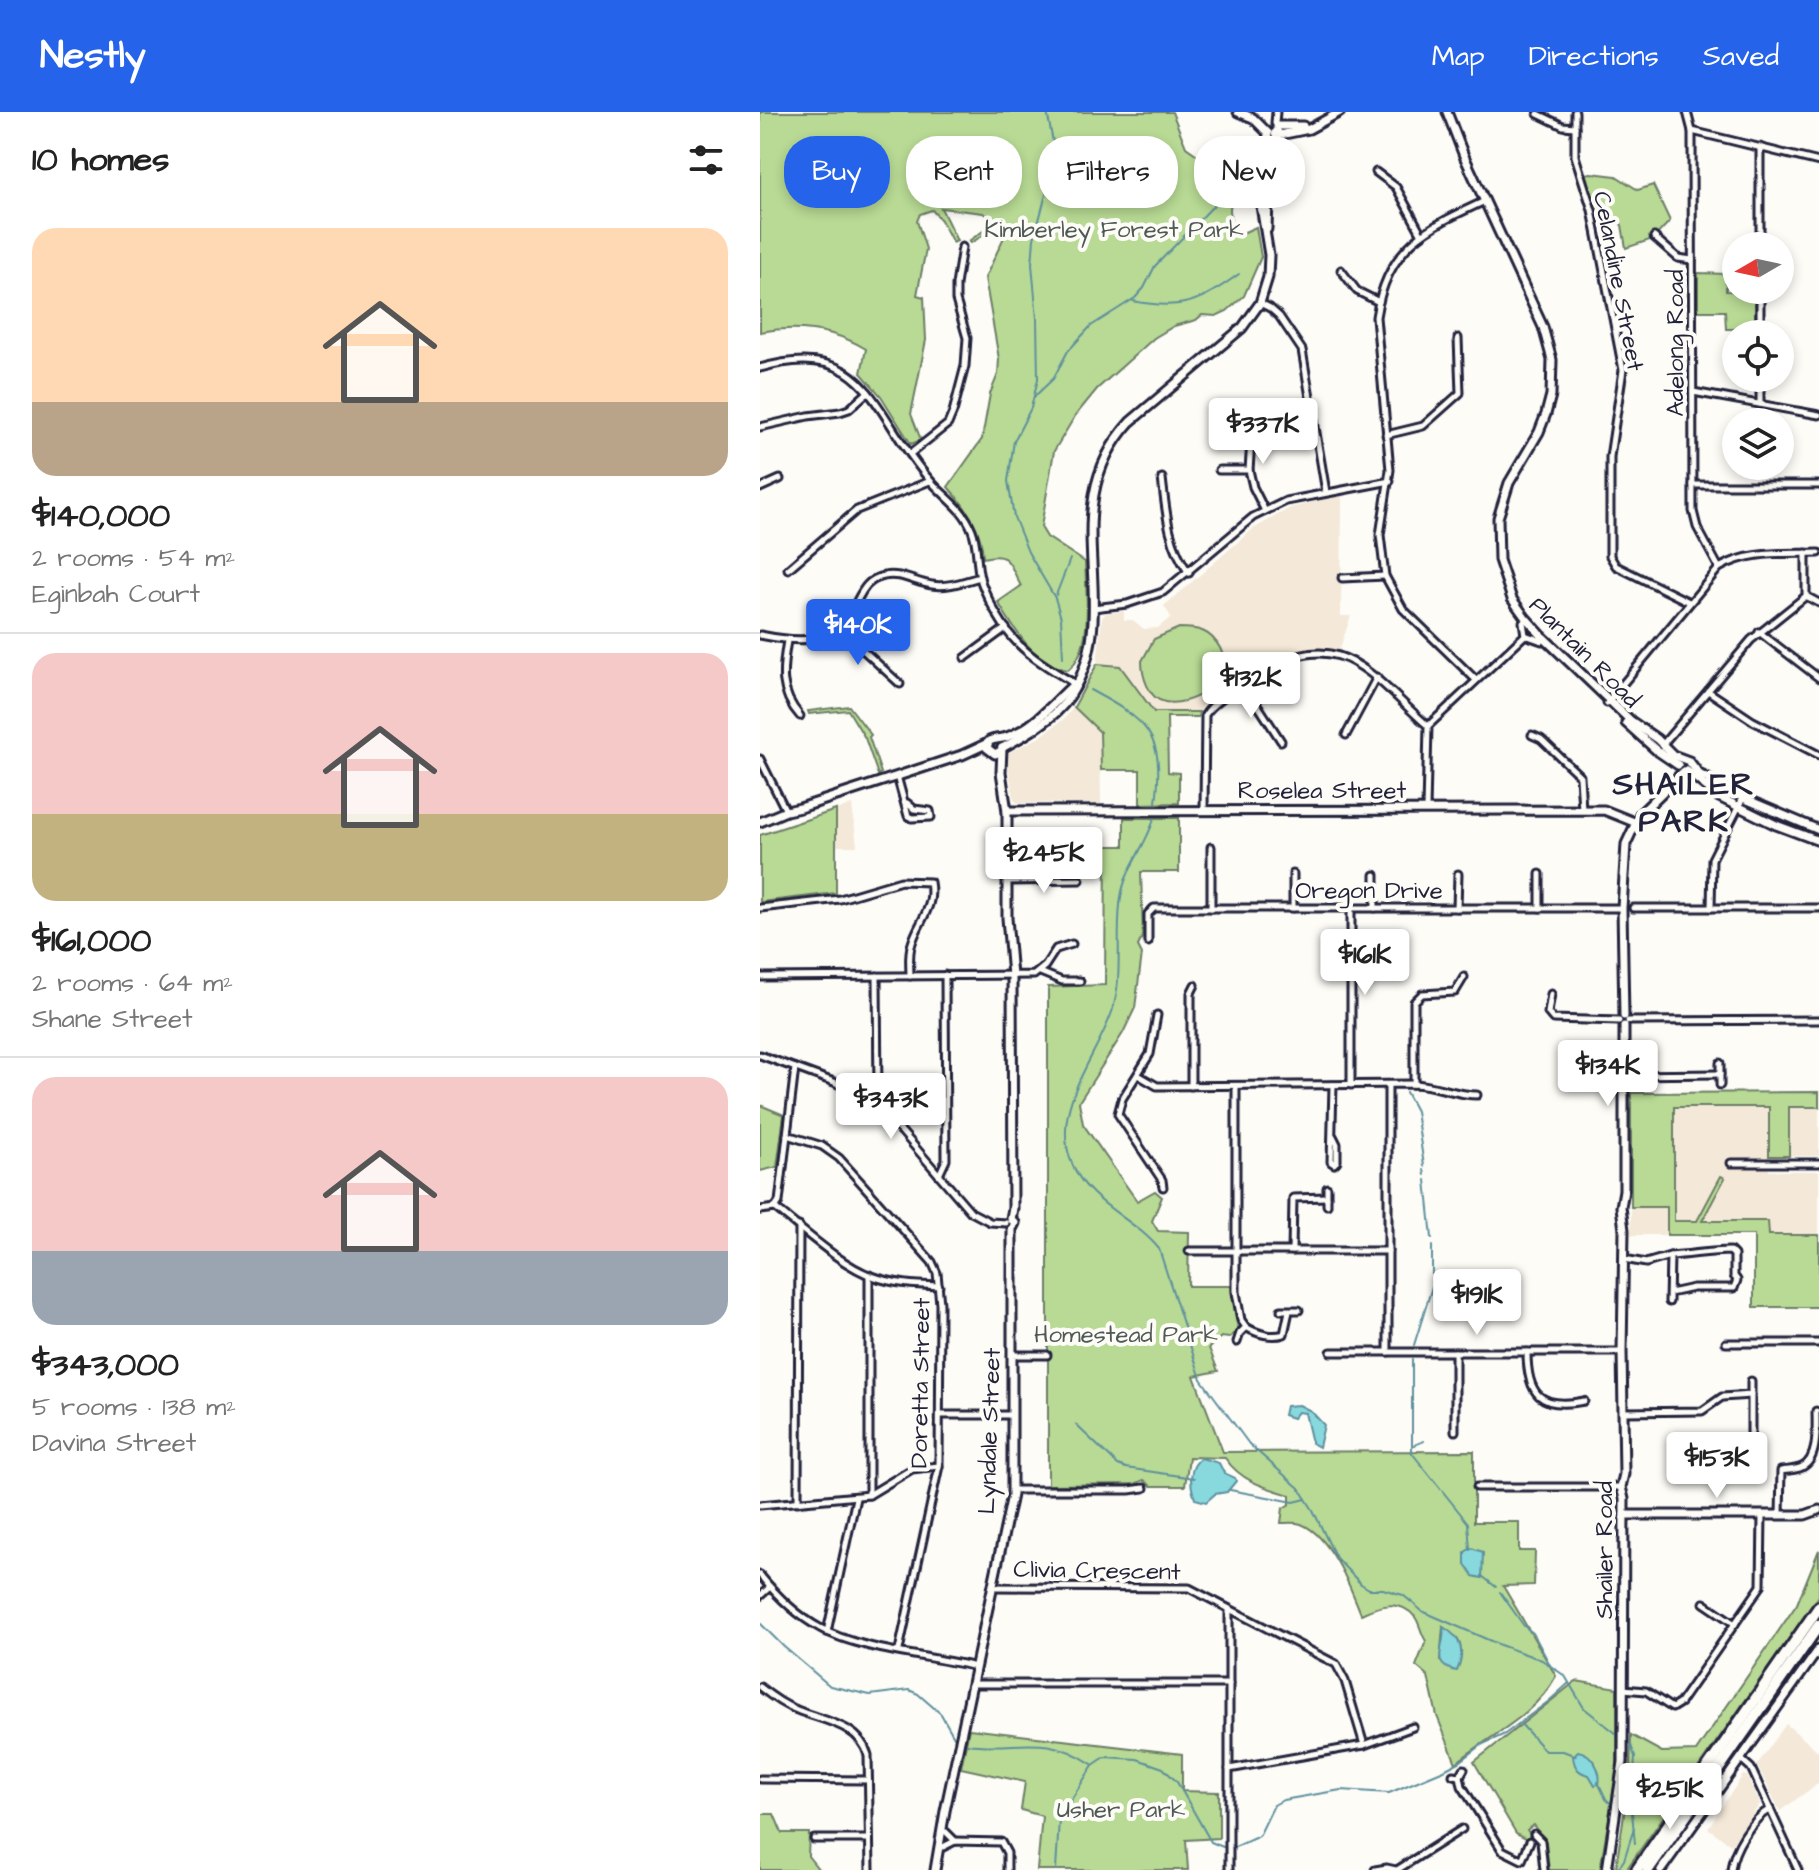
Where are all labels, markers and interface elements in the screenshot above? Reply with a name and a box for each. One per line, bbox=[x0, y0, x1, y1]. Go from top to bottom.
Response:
text: Nestly bbox=[40, 30, 146, 82]
text: Map bbox=[1432, 37, 1485, 76]
text: Directions bbox=[1529, 37, 1659, 76]
text: Saved bbox=[1703, 37, 1779, 76]
text: 10 homes bbox=[32, 136, 169, 184]
chip: Buy bbox=[784, 136, 890, 208]
chip: Rent bbox=[906, 136, 1022, 208]
chip: Filters bbox=[1038, 136, 1178, 208]
chip: New bbox=[1194, 136, 1305, 208]
icon: filters bbox=[684, 138, 728, 182]
street label: Celandine Street bbox=[1584, 188, 1652, 374]
park label: Kimberley Forest Park bbox=[984, 213, 1244, 248]
north arrow bbox=[1722, 232, 1794, 304]
map controls bbox=[1722, 232, 1794, 480]
street label: Adelong Road bbox=[1659, 269, 1694, 417]
icon: home bbox=[308, 280, 452, 424]
button: locate bbox=[1722, 320, 1794, 392]
pin: $337K bbox=[1207, 398, 1319, 466]
text: $337K bbox=[1227, 406, 1299, 442]
button: layers bbox=[1722, 408, 1794, 480]
text: $140,000 bbox=[32, 492, 170, 540]
text: 2 rooms · 54 m² bbox=[32, 540, 235, 576]
text: Eginbah Court bbox=[32, 576, 200, 612]
street label: Plantain Road bbox=[1521, 589, 1648, 716]
pin: $140K bbox=[802, 599, 914, 667]
text: $140K bbox=[824, 607, 892, 643]
pin: $132K bbox=[1195, 652, 1307, 720]
text: $132K bbox=[1220, 660, 1282, 696]
icon: home bbox=[308, 705, 452, 849]
district label: SHAILER PARK bbox=[1611, 762, 1756, 844]
street label: Roselea Street bbox=[1238, 774, 1406, 808]
pin: $245K bbox=[988, 827, 1100, 895]
text: $245K bbox=[1003, 835, 1085, 871]
street label: Oregon Drive bbox=[1295, 874, 1443, 909]
text: $161,000 bbox=[32, 917, 151, 965]
pin: $161K bbox=[1309, 929, 1421, 997]
text: $161K bbox=[1338, 937, 1392, 973]
text: 2 rooms · 64 m² bbox=[32, 965, 233, 1001]
text: Shane Street bbox=[32, 1001, 193, 1037]
pin: $134K bbox=[1552, 1040, 1664, 1108]
text: $134K bbox=[1576, 1048, 1640, 1084]
pin: $343K bbox=[835, 1073, 947, 1141]
text: $343K bbox=[854, 1081, 928, 1117]
icon: home bbox=[308, 1129, 452, 1273]
pin: $191K bbox=[1421, 1269, 1533, 1337]
text: $191K bbox=[1451, 1277, 1503, 1313]
street label: Doretta Street bbox=[903, 1297, 939, 1469]
park label: Homestead Park bbox=[1034, 1318, 1218, 1352]
text: $343,000 bbox=[32, 1341, 179, 1389]
street label: Lyndale Street bbox=[970, 1347, 1011, 1515]
text: 5 rooms · 138 m² bbox=[32, 1389, 236, 1425]
text: Davina Street bbox=[32, 1425, 196, 1461]
pin: $153K bbox=[1661, 1432, 1773, 1500]
text: $153K bbox=[1684, 1440, 1750, 1476]
street label: Shailer Road bbox=[1588, 1481, 1622, 1619]
street label: Clivia Crescent bbox=[1013, 1553, 1181, 1589]
pin: $251K bbox=[1614, 1763, 1726, 1831]
text: $251K bbox=[1637, 1771, 1703, 1807]
park label: Usher Park bbox=[1057, 1793, 1186, 1827]

